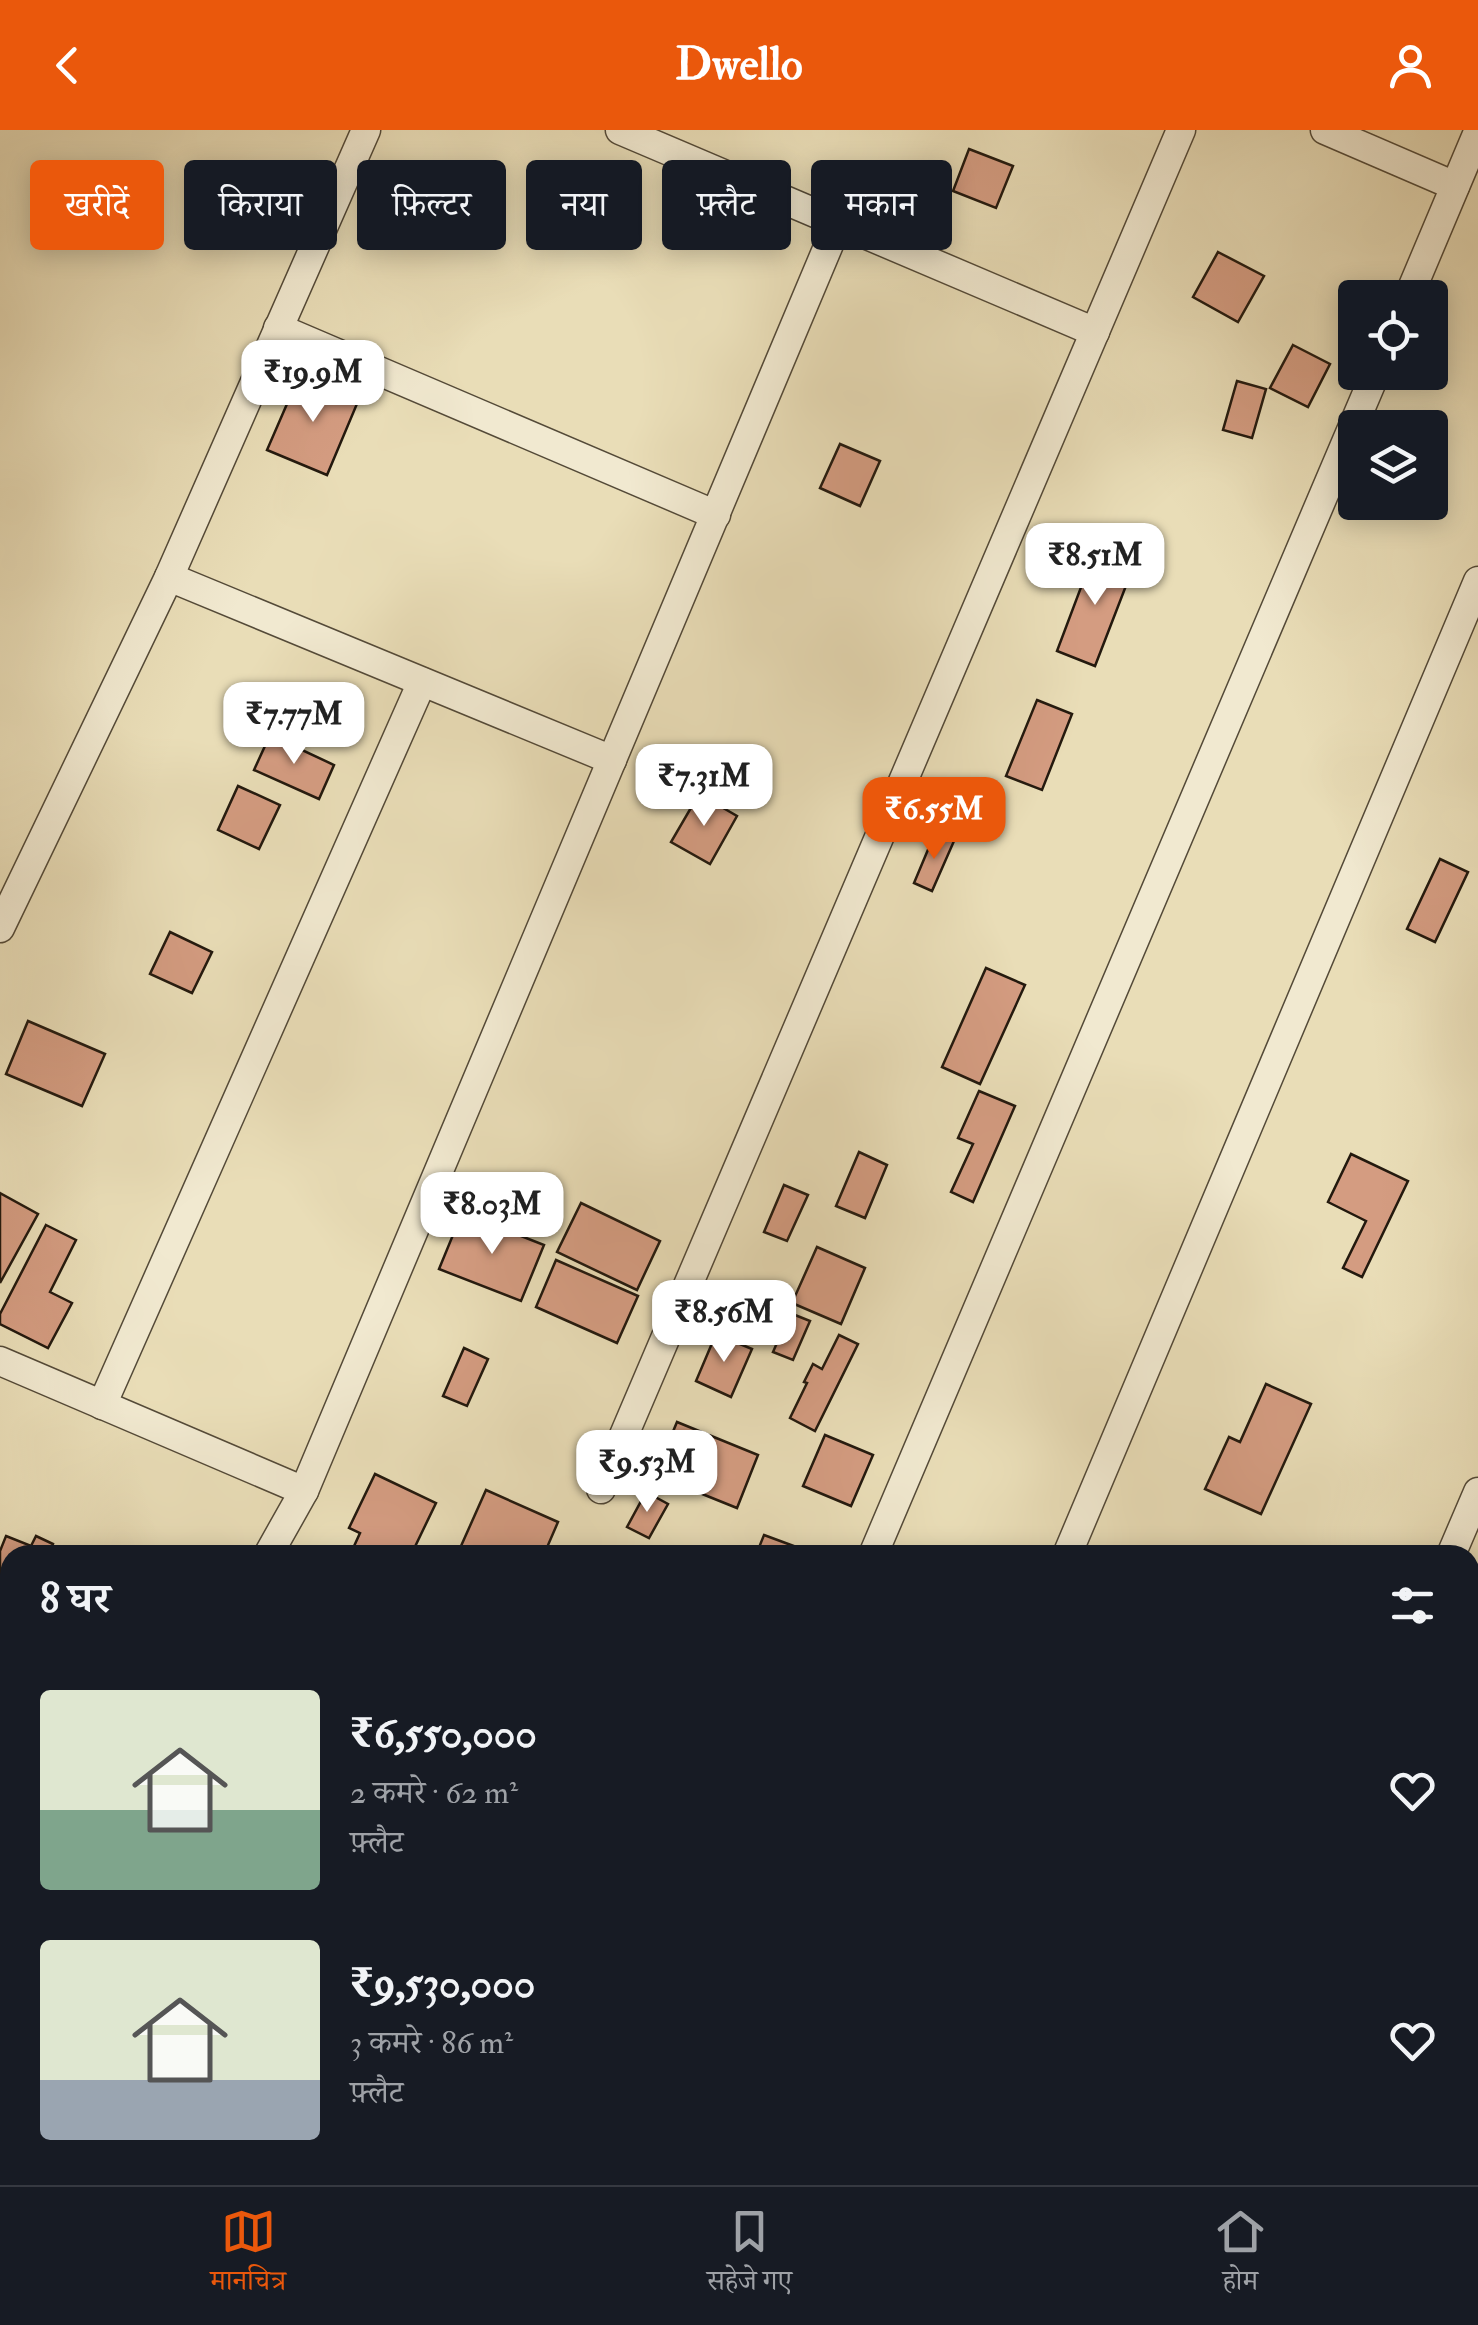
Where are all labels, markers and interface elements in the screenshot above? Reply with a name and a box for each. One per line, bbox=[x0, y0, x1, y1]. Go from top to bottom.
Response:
text: Dwello bbox=[675, 37, 803, 93]
icon: back bbox=[40, 38, 95, 93]
icon: person bbox=[1383, 38, 1438, 93]
chip: खरीदें bbox=[30, 160, 164, 250]
chip: किराया bbox=[184, 160, 337, 250]
chip: फ़िल्टर bbox=[357, 160, 506, 250]
chip: नया bbox=[526, 160, 642, 250]
chip: फ़्लैट bbox=[662, 160, 791, 250]
chip: मकान bbox=[811, 160, 952, 250]
map controls bbox=[1338, 280, 1448, 520]
button: locate bbox=[1338, 280, 1448, 390]
pin: ₹19.9M bbox=[232, 340, 394, 425]
text: ₹19.9M bbox=[263, 352, 363, 392]
button: layers bbox=[1338, 410, 1448, 520]
pin: ₹8.51M bbox=[1014, 523, 1176, 608]
text: ₹8.51M bbox=[1047, 535, 1143, 575]
pin: ₹7.77M bbox=[213, 682, 375, 767]
text: ₹7.77M bbox=[245, 694, 343, 734]
pin: ₹7.31M bbox=[623, 744, 785, 829]
text: ₹7.31M bbox=[658, 756, 750, 796]
pin: ₹6.55M bbox=[853, 777, 1015, 862]
text: ₹6.55M bbox=[885, 789, 984, 829]
pin: ₹8.03M bbox=[411, 1172, 573, 1257]
text: ₹8.03M bbox=[443, 1184, 541, 1224]
pin: ₹8.56M bbox=[643, 1280, 805, 1365]
text: ₹8.56M bbox=[674, 1292, 774, 1332]
pin: ₹9.53M bbox=[566, 1430, 728, 1515]
text: ₹9.53M bbox=[598, 1442, 696, 1482]
text: 8 घर bbox=[40, 1573, 110, 1625]
icon: filters bbox=[1385, 1578, 1440, 1633]
text: ₹6,550,000 bbox=[350, 1708, 537, 1760]
icon: home bbox=[120, 1730, 240, 1850]
icon: heart bbox=[1385, 1763, 1440, 1818]
text: 2 कमरे · 62 m² bbox=[350, 1773, 518, 1813]
text: फ़्लैट bbox=[350, 1823, 403, 1863]
text: ₹9,530,000 bbox=[350, 1958, 535, 2010]
icon: home bbox=[120, 1980, 240, 2100]
icon: heart bbox=[1385, 2013, 1440, 2068]
text: 3 कमरे · 86 m² bbox=[350, 2023, 513, 2063]
text: फ़्लैट bbox=[350, 2073, 403, 2113]
tab: मानचित्र bbox=[210, 2204, 286, 2308]
tab: सहेजे गए bbox=[707, 2204, 792, 2308]
tab: होम bbox=[1213, 2204, 1268, 2308]

